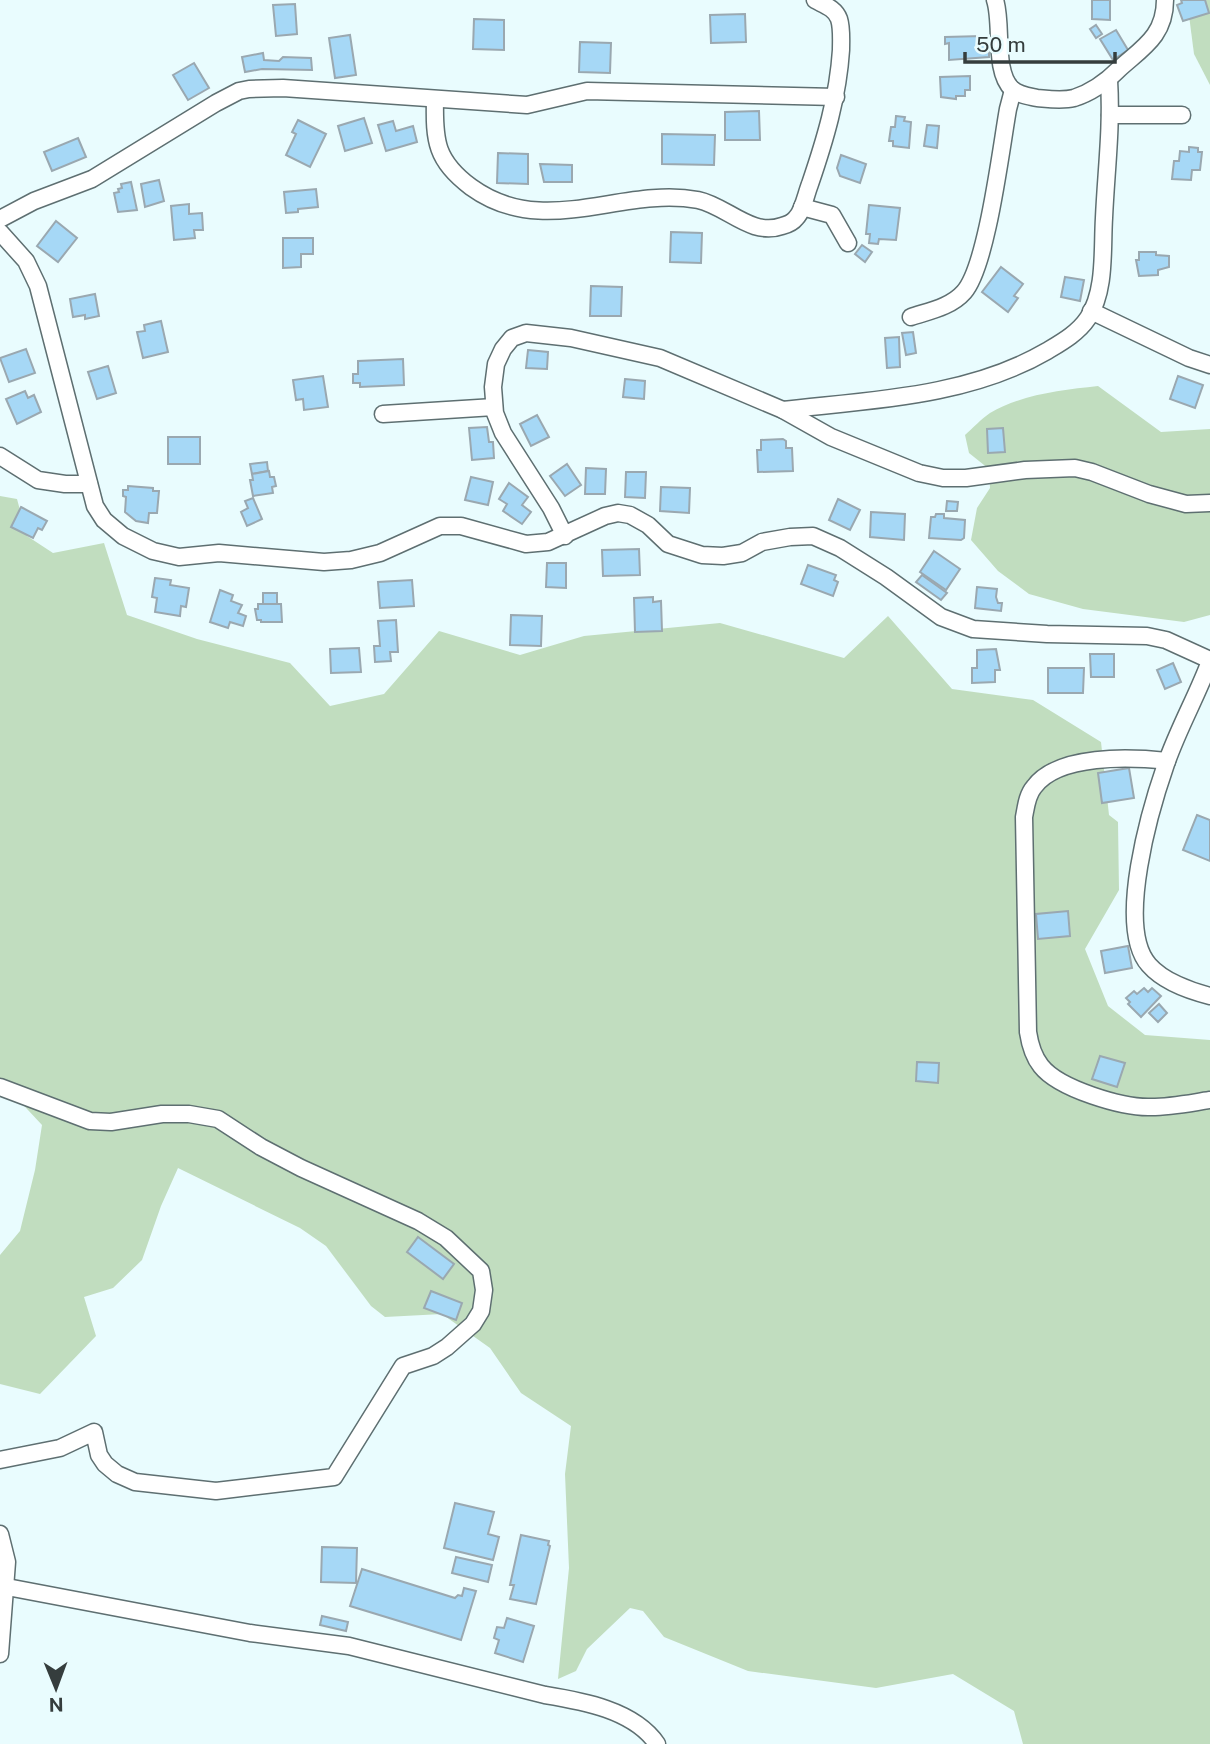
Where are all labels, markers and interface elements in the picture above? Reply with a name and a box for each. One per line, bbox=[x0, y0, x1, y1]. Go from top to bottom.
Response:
scale bar bbox=[965, 21, 1116, 65]
text: 50 m bbox=[976, 32, 1026, 57]
north arrow bbox=[21, 1653, 91, 1723]
text: N bbox=[49, 1694, 64, 1716]

